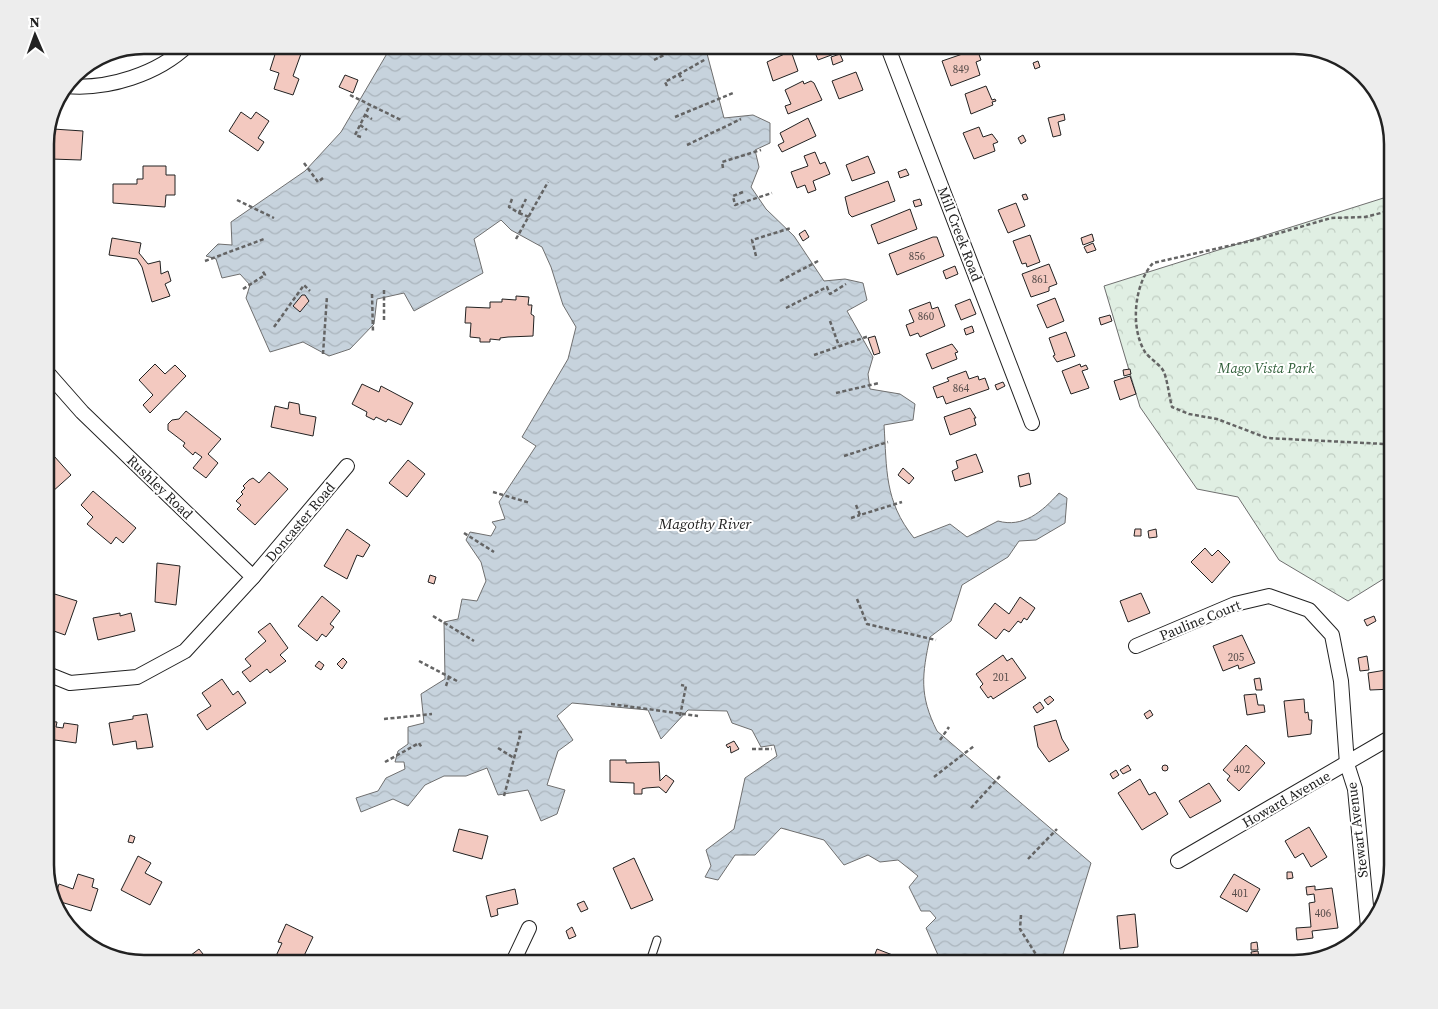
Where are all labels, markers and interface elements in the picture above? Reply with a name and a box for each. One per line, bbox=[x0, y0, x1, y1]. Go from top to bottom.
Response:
north arrow bbox=[10, 10, 60, 60]
text: N bbox=[29, 12, 40, 32]
house number: 849 bbox=[953, 62, 969, 77]
street label: Mill Creek Road bbox=[933, 184, 987, 284]
house number: 856 bbox=[909, 249, 926, 264]
house number: 861 bbox=[1032, 272, 1048, 287]
house number: 860 bbox=[918, 309, 935, 324]
park label: Mago Vista Park bbox=[1217, 358, 1315, 378]
house number: 864 bbox=[953, 381, 970, 396]
street label: Rushley Road bbox=[123, 450, 197, 524]
street label: Doncaster Road bbox=[261, 478, 339, 566]
water label: Magothy River bbox=[658, 513, 752, 534]
street label: Pauline Court bbox=[1156, 594, 1244, 645]
house number: 205 bbox=[1228, 650, 1245, 665]
house number: 201 bbox=[993, 670, 1009, 685]
house number: 402 bbox=[1234, 762, 1251, 777]
street label: Howard Avenue bbox=[1238, 766, 1334, 832]
street label: Stewart Avenue bbox=[1341, 781, 1373, 879]
house number: 401 bbox=[1232, 886, 1248, 901]
house number: 406 bbox=[1315, 906, 1332, 921]

